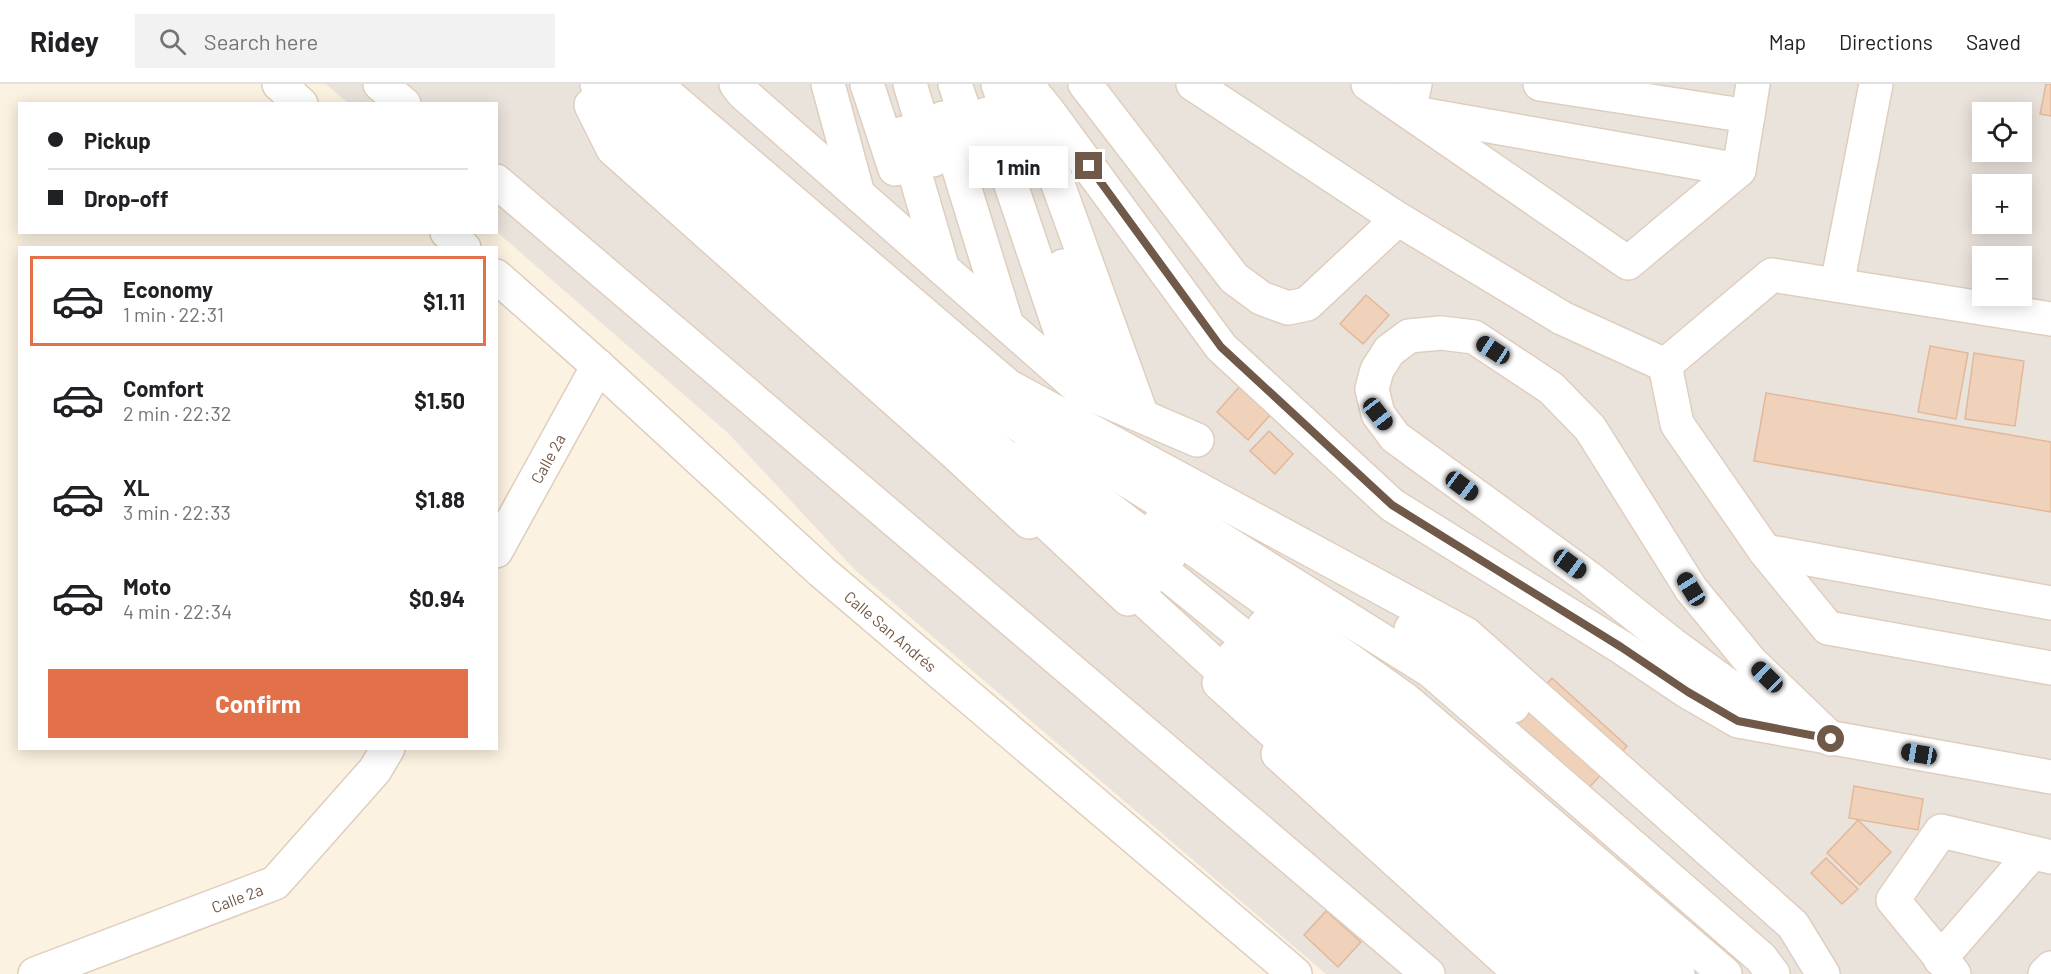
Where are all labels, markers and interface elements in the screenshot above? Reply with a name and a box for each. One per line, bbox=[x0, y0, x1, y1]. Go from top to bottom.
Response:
search box bbox=[135, 14, 555, 68]
text: Ridey bbox=[30, 24, 99, 58]
icon: search bbox=[156, 25, 189, 58]
text: Search here bbox=[204, 28, 318, 54]
text: Map bbox=[1769, 29, 1806, 54]
text: Directions bbox=[1839, 29, 1933, 54]
text: Saved bbox=[1966, 29, 2021, 54]
map controls bbox=[1972, 102, 2032, 306]
button: locate bbox=[1972, 102, 2032, 162]
text: Pickup bbox=[84, 127, 151, 153]
callout: 1 min bbox=[969, 145, 1068, 187]
route end bbox=[1075, 152, 1102, 179]
text: 1 min bbox=[997, 155, 1040, 179]
button: + bbox=[1972, 174, 2032, 234]
text: Drop-off bbox=[84, 185, 168, 211]
button: − bbox=[1972, 246, 2032, 306]
icon: car bbox=[51, 274, 105, 328]
text: Economy bbox=[123, 276, 213, 302]
text: $1.11 bbox=[423, 288, 465, 314]
text: 1 min · 22:31 bbox=[123, 302, 224, 326]
car bbox=[1473, 333, 1513, 367]
icon: car bbox=[51, 373, 105, 427]
text: Comfort bbox=[123, 375, 204, 401]
text: $1.50 bbox=[414, 387, 465, 413]
car bbox=[1360, 394, 1396, 434]
text: 2 min · 22:32 bbox=[123, 401, 232, 425]
street label: Calle 2a bbox=[526, 430, 568, 486]
car bbox=[1442, 468, 1482, 504]
icon: car bbox=[51, 472, 105, 526]
text: XL bbox=[123, 474, 149, 500]
text: $1.88 bbox=[415, 486, 465, 512]
text: 3 min · 22:33 bbox=[123, 500, 231, 524]
car bbox=[1550, 546, 1590, 582]
car bbox=[1674, 569, 1708, 609]
icon: car bbox=[51, 571, 105, 625]
text: Moto bbox=[123, 573, 171, 599]
text: $0.94 bbox=[409, 585, 465, 611]
street label: Calle San Andrés bbox=[841, 586, 941, 675]
text: 4 min · 22:34 bbox=[123, 599, 232, 623]
car bbox=[1748, 658, 1786, 696]
button: Confirm bbox=[48, 669, 468, 738]
route start bbox=[1817, 725, 1844, 752]
car bbox=[1900, 742, 1938, 766]
street label: Calle 2a bbox=[209, 879, 265, 916]

